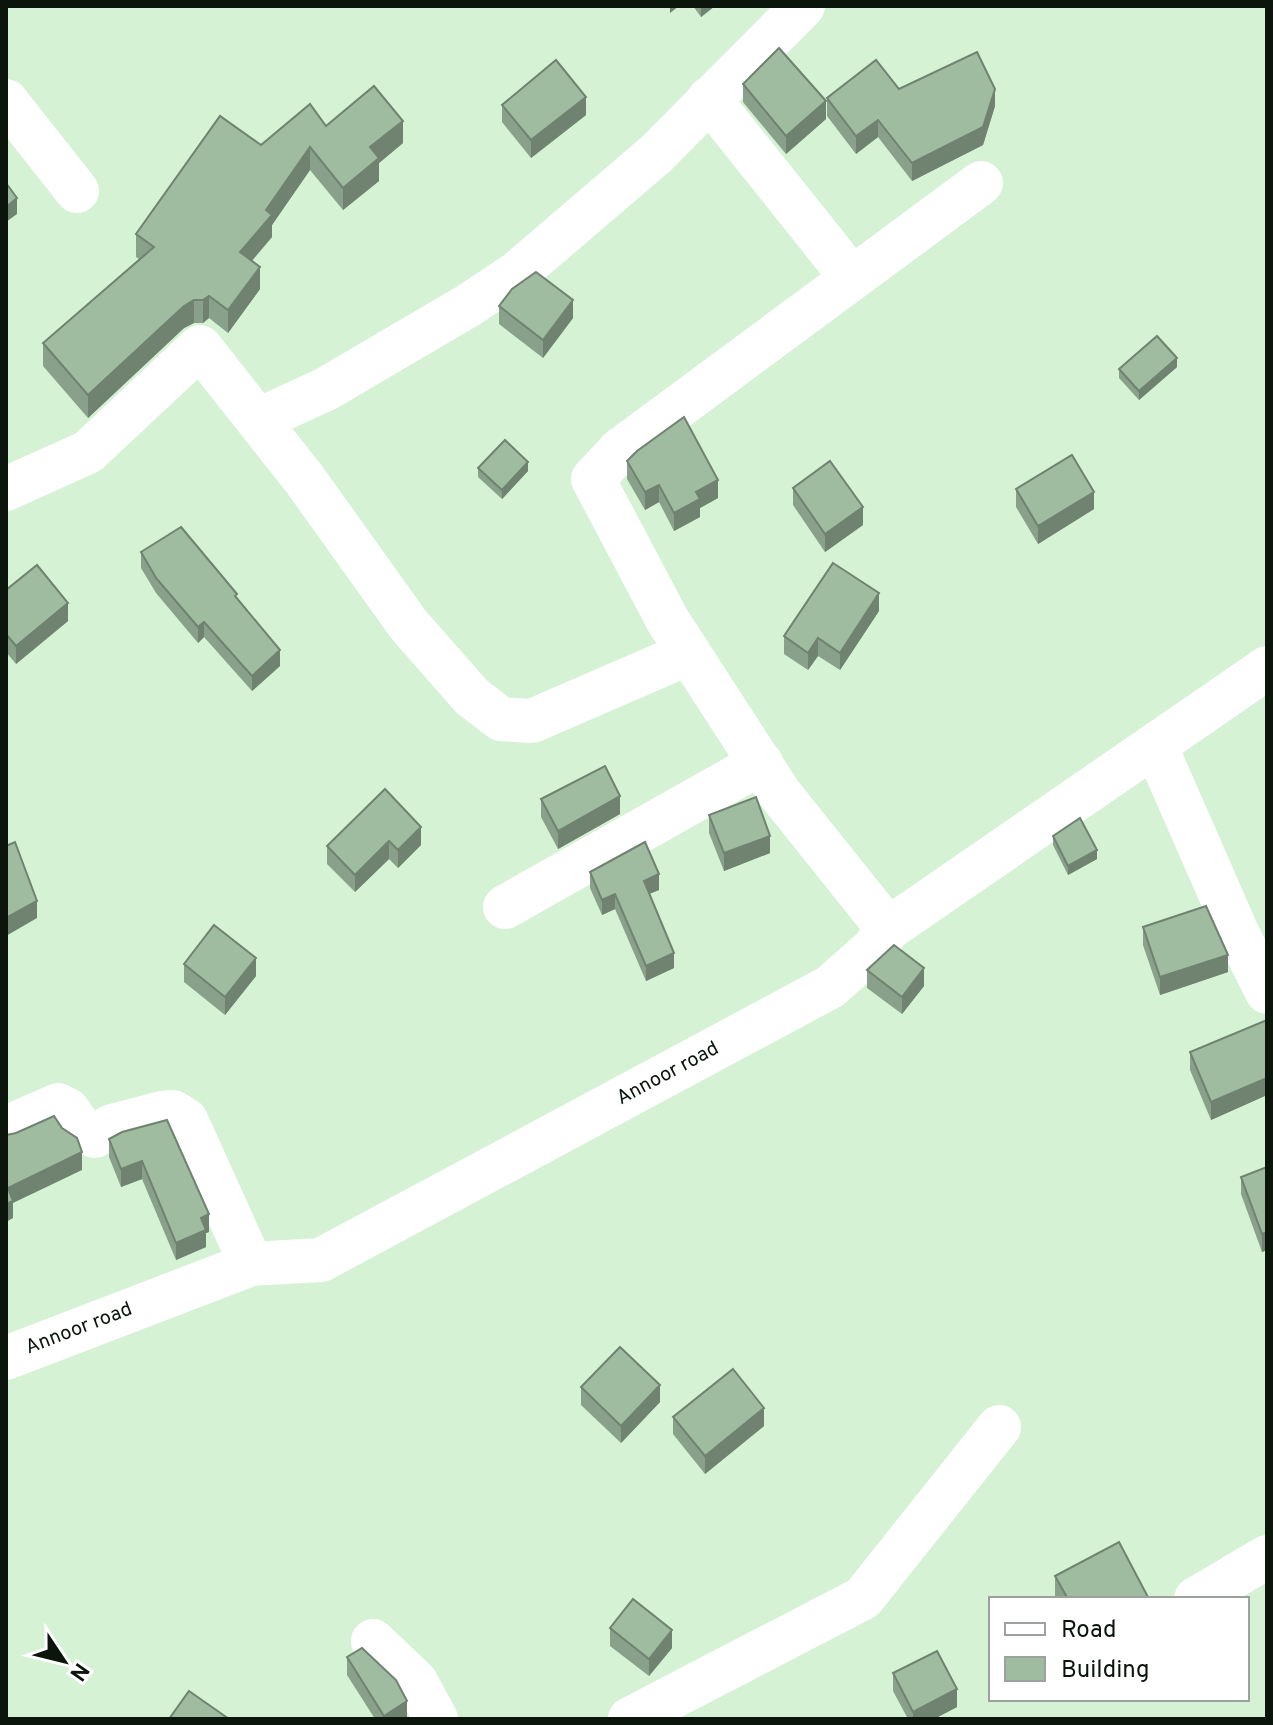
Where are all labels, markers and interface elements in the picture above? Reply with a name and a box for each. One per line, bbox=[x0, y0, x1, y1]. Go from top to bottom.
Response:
street label: Annoor road bbox=[612, 1036, 724, 1112]
street label: Annoor road bbox=[22, 1297, 136, 1361]
legend bbox=[989, 1597, 1249, 1701]
text: Road bbox=[1061, 1616, 1117, 1646]
north arrow bbox=[24, 1621, 104, 1701]
text: Building bbox=[1061, 1656, 1150, 1686]
text: N bbox=[63, 1657, 94, 1685]

